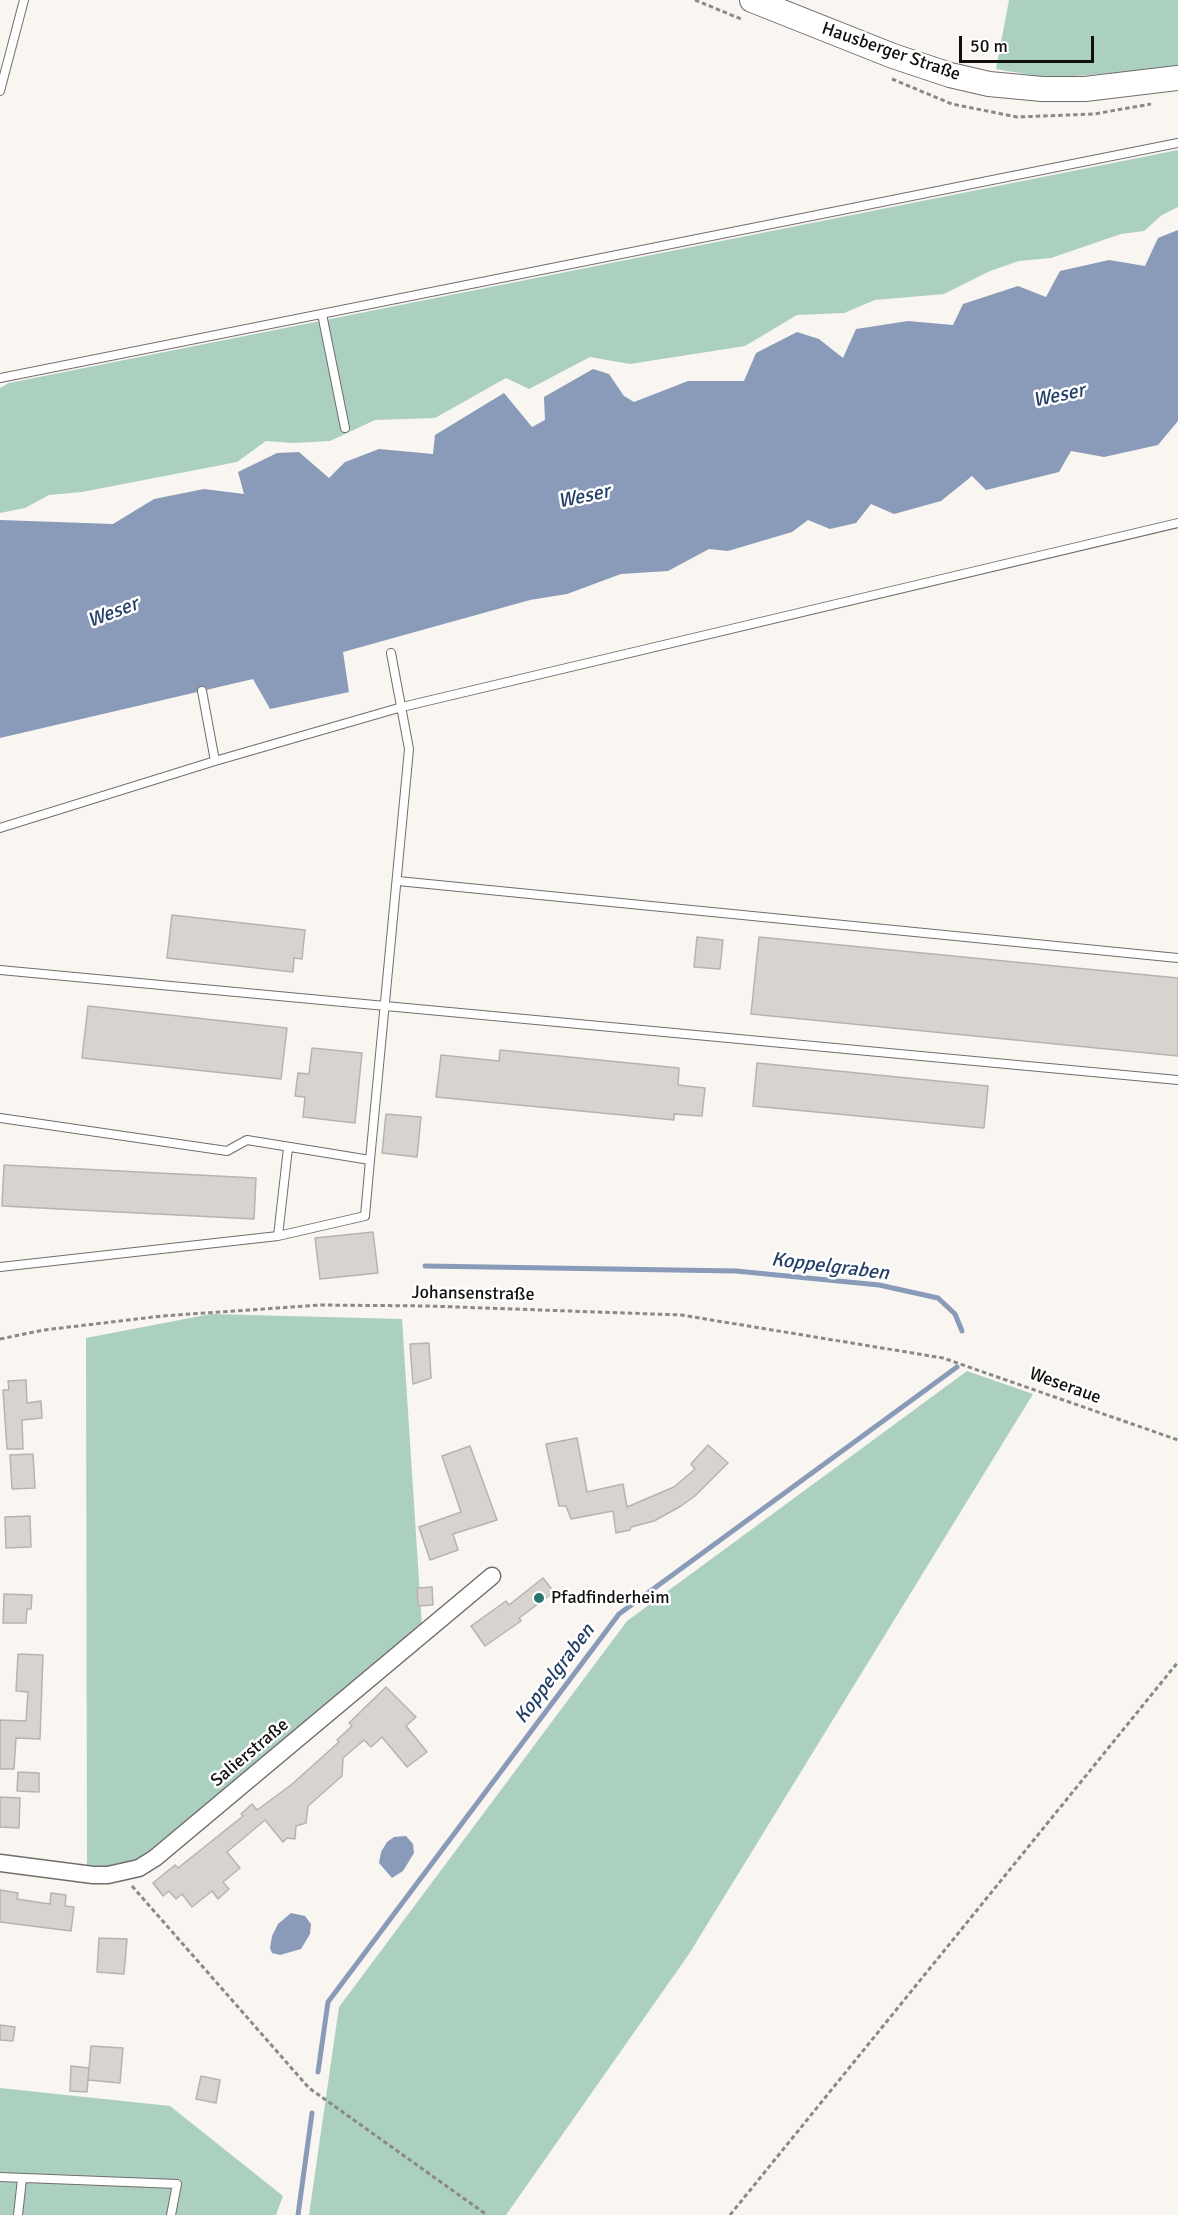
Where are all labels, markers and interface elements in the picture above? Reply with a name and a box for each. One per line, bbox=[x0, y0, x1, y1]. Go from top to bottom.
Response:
street label: Hausberger Straße bbox=[819, 18, 963, 86]
scale bar bbox=[962, 24, 1097, 62]
text: 50 m bbox=[970, 35, 1008, 57]
water label: Weser bbox=[1031, 379, 1087, 413]
water label: Weser bbox=[556, 480, 612, 514]
water label: Weser bbox=[84, 592, 142, 634]
water label: Koppelgraben bbox=[770, 1248, 890, 1286]
street label: Johansenstraße bbox=[411, 1282, 535, 1306]
street label: Weseraue bbox=[1026, 1363, 1104, 1409]
place label: Pfadfinderheim bbox=[551, 1587, 669, 1609]
marker: Pfadfinderheim bbox=[532, 1591, 546, 1605]
water label: Koppelgraben bbox=[510, 1620, 600, 1728]
street label: Salierstraße bbox=[207, 1714, 293, 1792]

